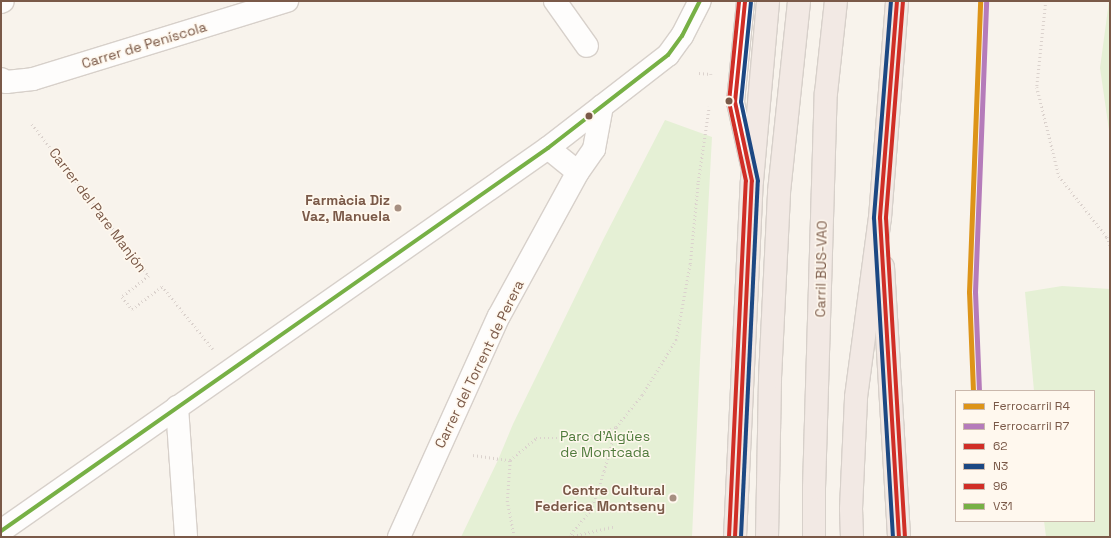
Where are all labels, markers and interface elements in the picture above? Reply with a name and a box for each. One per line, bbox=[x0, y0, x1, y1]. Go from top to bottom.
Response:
street label: Carrer de Peníscola bbox=[79, 18, 209, 72]
unlabelled marker bbox=[724, 96, 734, 106]
unlabelled marker bbox=[584, 111, 594, 121]
street label: Carrer del Pare Manjón bbox=[46, 144, 150, 276]
place label: Farmàcia Diz Vaz, Manuela bbox=[301, 192, 390, 224]
marker: Farmàcia Diz Vaz, Manuela bbox=[393, 203, 403, 213]
street label: Carril BUS-VAO bbox=[812, 220, 830, 318]
street label: Carrer del Torrent de Perera bbox=[431, 277, 527, 451]
legend bbox=[955, 390, 1095, 522]
text: Ferrocarril R4 bbox=[993, 398, 1070, 414]
text: Ferrocarril R7 bbox=[993, 418, 1069, 434]
park label: Parc d'Aigües de Montcada bbox=[560, 428, 650, 460]
text: 62 bbox=[993, 438, 1008, 454]
text: N3 bbox=[993, 458, 1008, 474]
text: 96 bbox=[993, 478, 1008, 494]
place label: Centre Cultural Federica Montseny bbox=[535, 482, 665, 514]
marker: Centre Cultural Federica Montseny bbox=[668, 493, 678, 503]
text: V31 bbox=[993, 498, 1013, 514]

